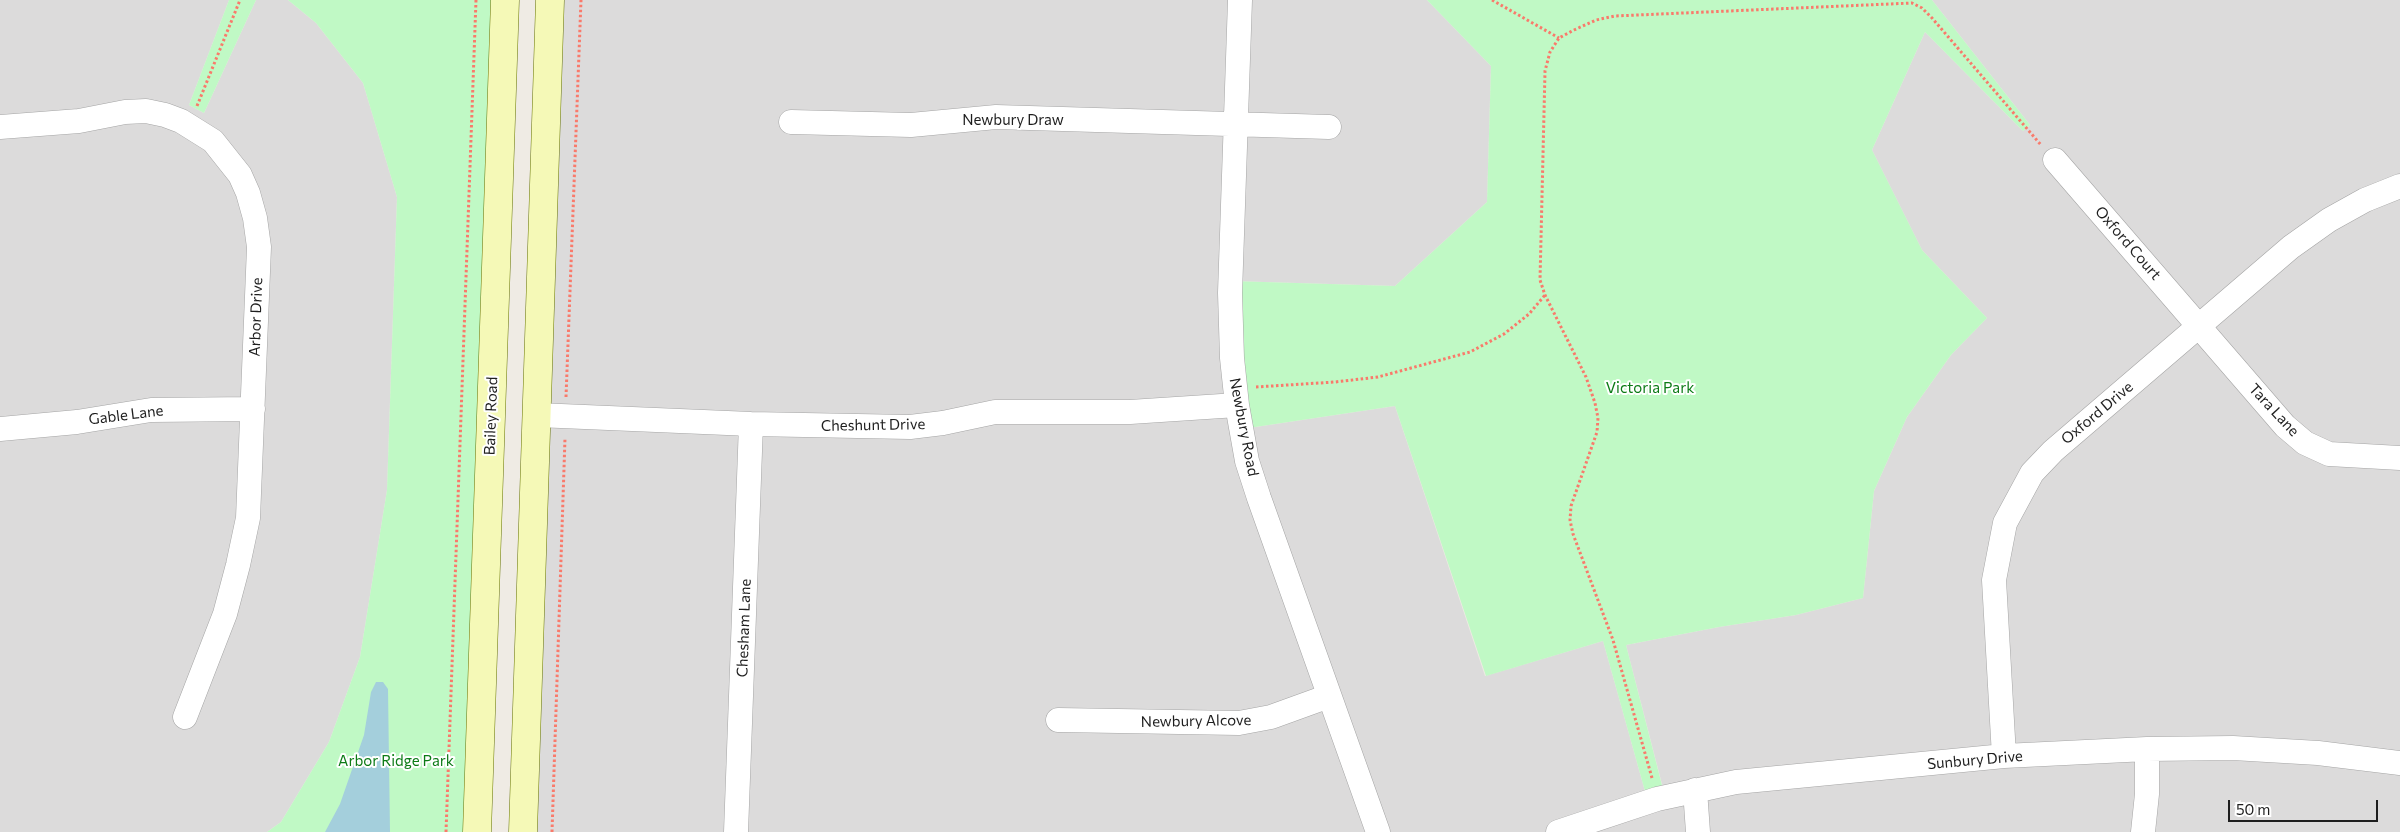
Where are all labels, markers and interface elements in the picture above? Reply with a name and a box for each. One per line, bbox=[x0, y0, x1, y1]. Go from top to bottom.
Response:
street label: Newbury Draw bbox=[962, 111, 1064, 129]
street label: Oxford Court bbox=[2091, 203, 2165, 283]
street label: Arbor Drive bbox=[246, 277, 266, 357]
street label: Bailey Road bbox=[481, 376, 501, 456]
street label: Newbury Road bbox=[1226, 376, 1262, 478]
street label: Oxford Drive bbox=[2057, 378, 2137, 448]
park label: Victoria Park bbox=[1606, 379, 1694, 397]
street label: Tara Lane bbox=[2245, 380, 2303, 440]
street label: Gable Lane bbox=[88, 401, 164, 429]
street label: Cheshunt Drive bbox=[821, 415, 925, 435]
street label: Chesham Lane bbox=[733, 578, 755, 678]
street label: Newbury Alcove bbox=[1141, 711, 1251, 731]
street label: Sunbury Drive bbox=[1926, 747, 2024, 773]
park label: Arbor Ridge Park bbox=[338, 752, 454, 770]
scale bar bbox=[2230, 790, 2380, 822]
text: 50 m bbox=[2236, 800, 2270, 818]

